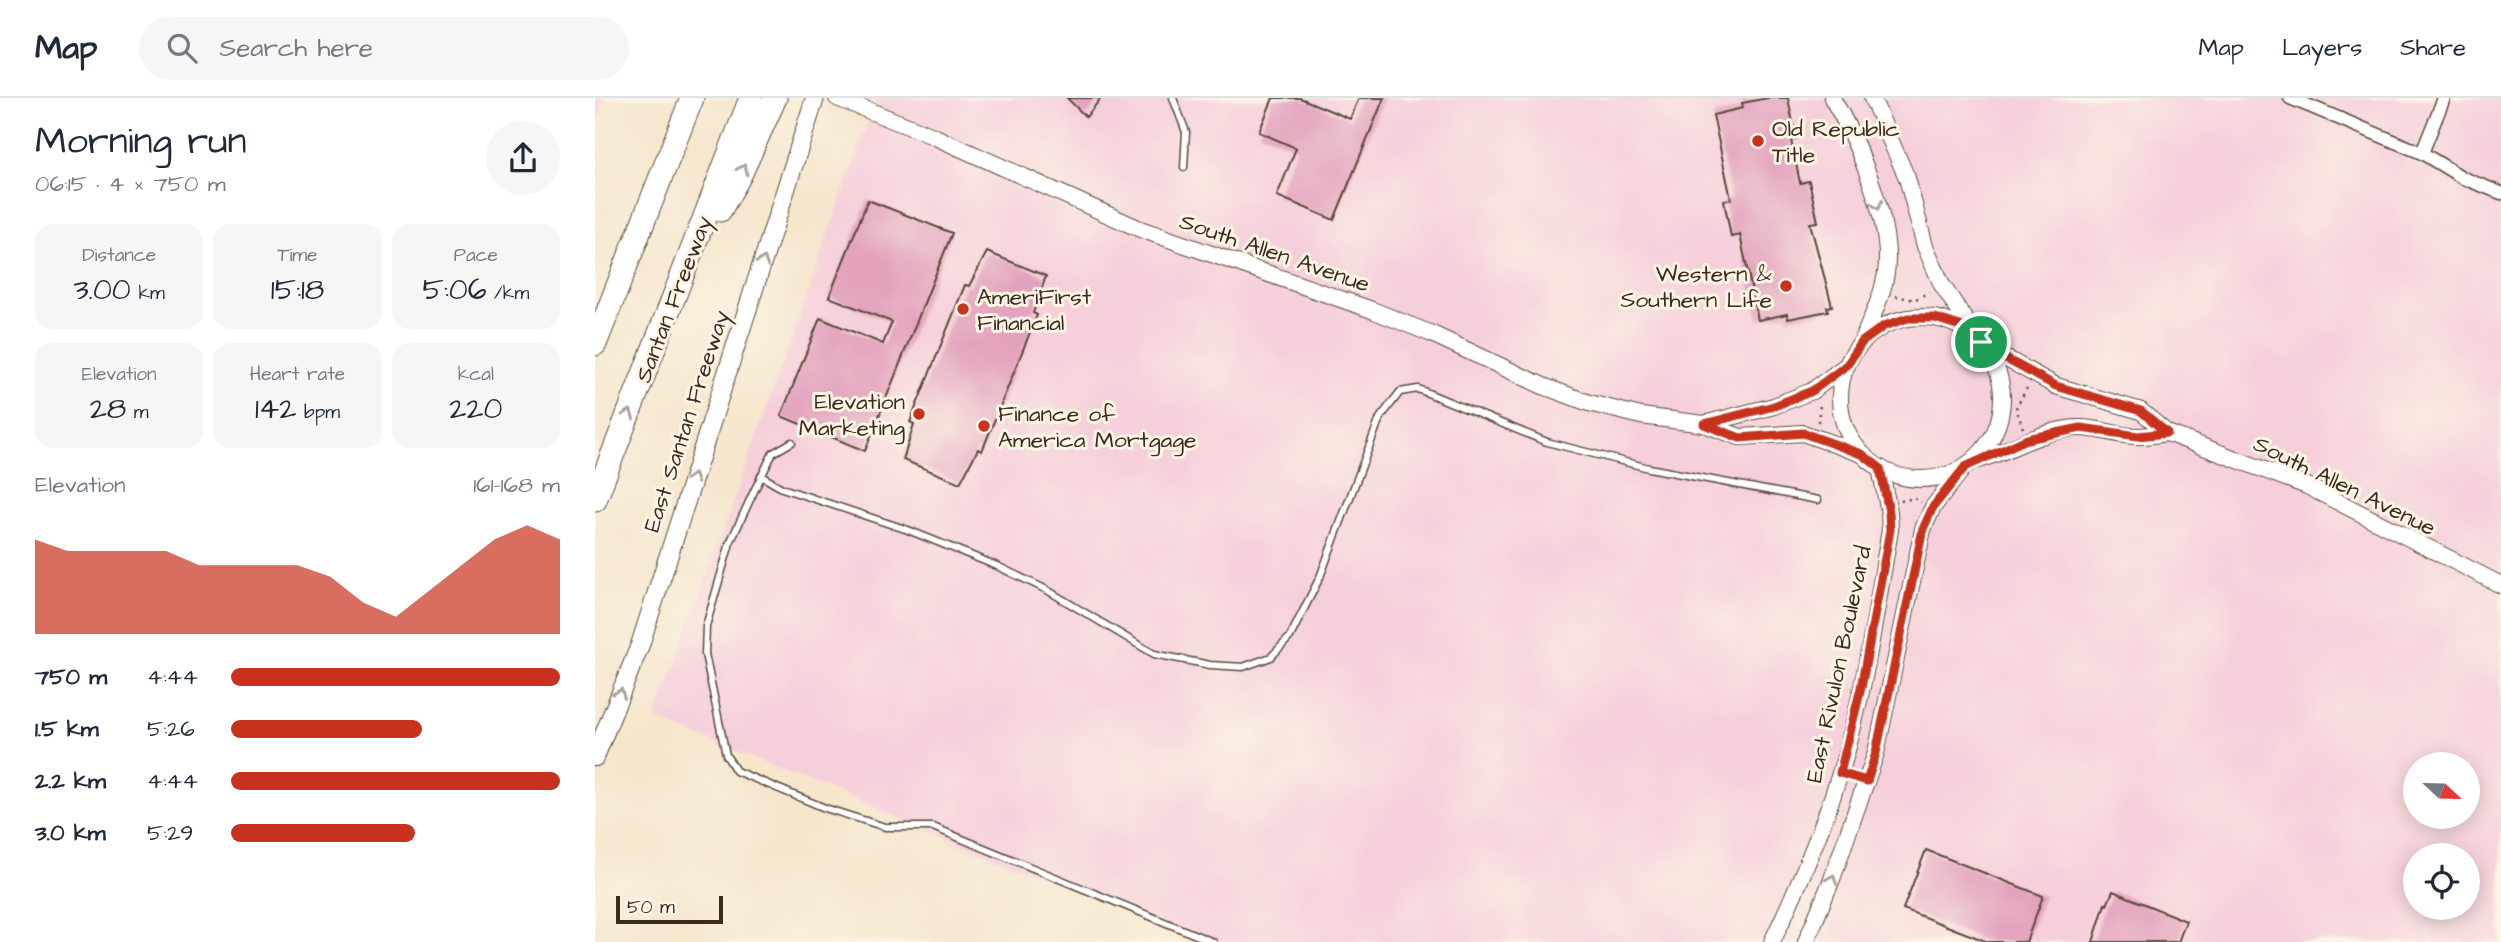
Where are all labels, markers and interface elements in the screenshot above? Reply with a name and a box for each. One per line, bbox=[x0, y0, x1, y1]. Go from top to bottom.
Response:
search box bbox=[139, 17, 629, 80]
text: Map bbox=[35, 25, 97, 71]
icon: search bbox=[163, 29, 201, 67]
text: Search here bbox=[219, 30, 373, 66]
text: Map bbox=[2199, 31, 2244, 65]
text: Layers bbox=[2282, 31, 2362, 65]
text: Share bbox=[2400, 31, 2466, 65]
place label: Old Republic Title bbox=[1772, 113, 1900, 171]
text: Morning run bbox=[35, 116, 247, 168]
button: share bbox=[486, 121, 560, 195]
marker: Old Republic Title bbox=[1750, 133, 1766, 149]
one-way arrow bbox=[734, 164, 748, 176]
text: 06:15 · 4 × 750 m bbox=[35, 168, 226, 200]
one-way arrow bbox=[1869, 199, 1883, 211]
street label: South Allen Avenue bbox=[1175, 205, 1374, 300]
street label: Santan Freeway bbox=[627, 211, 721, 388]
text: Distance bbox=[82, 242, 156, 269]
text: Time bbox=[278, 242, 317, 269]
text: Pace bbox=[454, 242, 498, 269]
one-way arrow bbox=[754, 256, 769, 268]
place label: Western & Southern Life bbox=[1621, 258, 1773, 316]
text: 3.00 bbox=[73, 269, 131, 311]
text: 15:18 bbox=[271, 269, 324, 311]
text: 5:06 bbox=[422, 269, 486, 311]
marker: Western & Southern Life bbox=[1778, 278, 1794, 294]
text: km bbox=[131, 280, 165, 307]
text: /km bbox=[486, 280, 529, 307]
place label: AmeriFirst Financial bbox=[977, 281, 1092, 339]
marker: AmeriFirst Financial bbox=[955, 301, 971, 317]
street label: East Santan Freeway bbox=[636, 306, 739, 537]
pin bbox=[1951, 312, 2011, 372]
icon: arrive bbox=[1962, 323, 2000, 361]
text: Elevation bbox=[82, 361, 157, 388]
text: Heart rate bbox=[250, 361, 345, 388]
text: kcal bbox=[458, 361, 494, 388]
place label: Elevation Marketing bbox=[799, 386, 905, 445]
text: 28 bbox=[90, 388, 126, 430]
text: 142 bbox=[255, 388, 296, 430]
text: 220 bbox=[449, 388, 502, 430]
place label: Finance of America Mortgage bbox=[998, 398, 1197, 457]
text: m bbox=[126, 399, 149, 426]
text: bpm bbox=[296, 399, 340, 426]
marker: Elevation Marketing bbox=[911, 406, 927, 422]
one-way arrow bbox=[620, 408, 634, 420]
marker: Finance of America Mortgage bbox=[976, 418, 992, 434]
street label: South Allen Avenue bbox=[2248, 428, 2441, 544]
text: Elevation bbox=[35, 469, 126, 501]
text: 161–168 m bbox=[473, 469, 560, 501]
one-way arrow bbox=[685, 472, 699, 485]
street label: East Rivulon Boulevard bbox=[1798, 543, 1880, 786]
text: 750 m bbox=[35, 661, 107, 693]
text: 4:44 bbox=[147, 661, 198, 693]
one-way arrow bbox=[612, 688, 626, 700]
text: 1.5 km bbox=[35, 713, 99, 745]
text: 5:26 bbox=[147, 713, 195, 745]
north arrow bbox=[2403, 752, 2480, 830]
map controls bbox=[2403, 752, 2480, 920]
text: 2.2 km bbox=[35, 765, 106, 797]
text: 4:44 bbox=[147, 765, 198, 797]
text: 3.0 km bbox=[35, 817, 106, 849]
text: 5:29 bbox=[147, 817, 193, 849]
button: locate bbox=[2403, 843, 2480, 920]
one-way arrow bbox=[1824, 874, 1838, 886]
scale bar bbox=[616, 893, 723, 925]
text: 50 m bbox=[627, 894, 675, 921]

